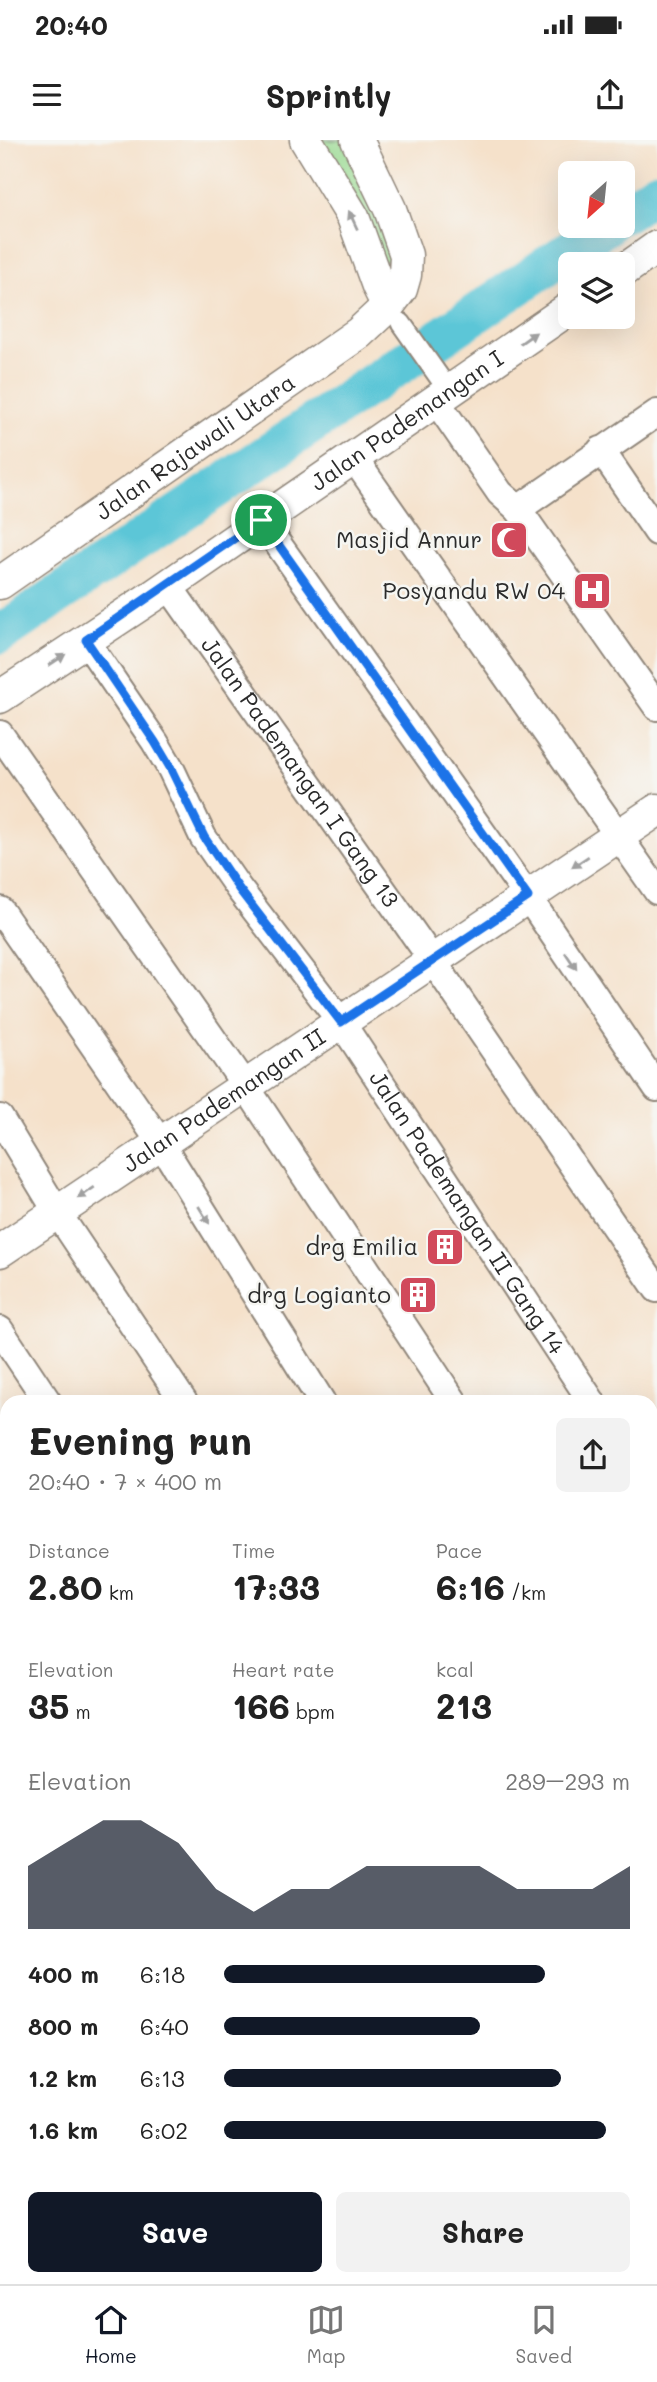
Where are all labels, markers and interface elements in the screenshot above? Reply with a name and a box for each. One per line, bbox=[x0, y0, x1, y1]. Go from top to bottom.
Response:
text: 20:40 bbox=[35, 8, 108, 42]
text: Sprintly bbox=[265, 74, 392, 116]
icon: menu bbox=[28, 76, 66, 114]
icon: share bbox=[591, 76, 629, 114]
north arrow bbox=[558, 161, 635, 238]
map controls bbox=[558, 161, 635, 329]
one-way arrow bbox=[347, 209, 358, 230]
button: layers bbox=[558, 252, 635, 329]
one-way arrow bbox=[519, 331, 537, 345]
street label: Jalan Pademangan I bbox=[304, 343, 509, 497]
street label: Jalan Rajawali Utara bbox=[89, 366, 300, 526]
pin bbox=[231, 490, 291, 550]
icon: arrive bbox=[242, 501, 280, 539]
mosque icon: Masjid Annur bbox=[488, 519, 530, 561]
place label: Masjid Annur bbox=[336, 524, 482, 554]
hospital icon: Posyandu RW 04 bbox=[571, 570, 613, 612]
place label: Posyandu RW 04 bbox=[383, 575, 565, 605]
street label: Jalan Pademangan I Gang 13 bbox=[195, 631, 406, 913]
one-way arrow bbox=[48, 653, 66, 667]
one-way arrow bbox=[571, 855, 590, 868]
one-way arrow bbox=[564, 952, 578, 970]
street label: Jalan Pademangan II bbox=[117, 1021, 331, 1178]
street label: Jalan Pademangan II Gang 14 bbox=[363, 1064, 572, 1360]
one-way arrow bbox=[76, 1186, 96, 1199]
one-way arrow bbox=[198, 1205, 211, 1224]
building icon: drg Emilia bbox=[424, 1226, 466, 1268]
place label: drg Emilia bbox=[305, 1231, 418, 1261]
building icon: drg Logianto bbox=[397, 1274, 439, 1316]
place label: drg Logianto bbox=[247, 1279, 391, 1309]
text: Evening run bbox=[28, 1415, 252, 1465]
button: share bbox=[556, 1418, 630, 1492]
text: 20:40 · 7 × 400 m bbox=[28, 1466, 222, 1496]
text: Distance bbox=[28, 1538, 110, 1563]
text: Time bbox=[232, 1538, 275, 1563]
text: Pace bbox=[436, 1538, 482, 1563]
text: 2.80 bbox=[28, 1563, 103, 1609]
text: 17:33 bbox=[232, 1563, 320, 1609]
text: 6:16 bbox=[436, 1563, 505, 1609]
text: km bbox=[103, 1580, 134, 1605]
text: /km bbox=[505, 1580, 546, 1605]
text: Elevation bbox=[28, 1657, 113, 1682]
text: Heart rate bbox=[232, 1657, 335, 1682]
text: kcal bbox=[436, 1657, 474, 1682]
text: 35 bbox=[28, 1682, 69, 1728]
text: 166 bbox=[232, 1682, 290, 1728]
text: 213 bbox=[436, 1682, 492, 1728]
text: m bbox=[69, 1699, 91, 1724]
text: bpm bbox=[290, 1699, 335, 1724]
text: Elevation bbox=[28, 1766, 131, 1796]
text: 289–293 m bbox=[505, 1766, 630, 1796]
text: 400 m bbox=[28, 1959, 99, 1989]
text: 6:18 bbox=[140, 1959, 185, 1989]
text: 800 m bbox=[28, 2011, 98, 2041]
text: 6:40 bbox=[140, 2011, 189, 2041]
text: 1.2 km bbox=[28, 2063, 97, 2093]
text: 6:13 bbox=[140, 2063, 185, 2093]
text: 1.6 km bbox=[28, 2115, 98, 2145]
text: 6:02 bbox=[140, 2115, 188, 2145]
button: Save bbox=[28, 2192, 322, 2272]
button: Share bbox=[336, 2192, 630, 2272]
tab: Home bbox=[85, 2301, 137, 2368]
tab: Map bbox=[307, 2301, 345, 2368]
tab: Saved bbox=[516, 2301, 572, 2368]

